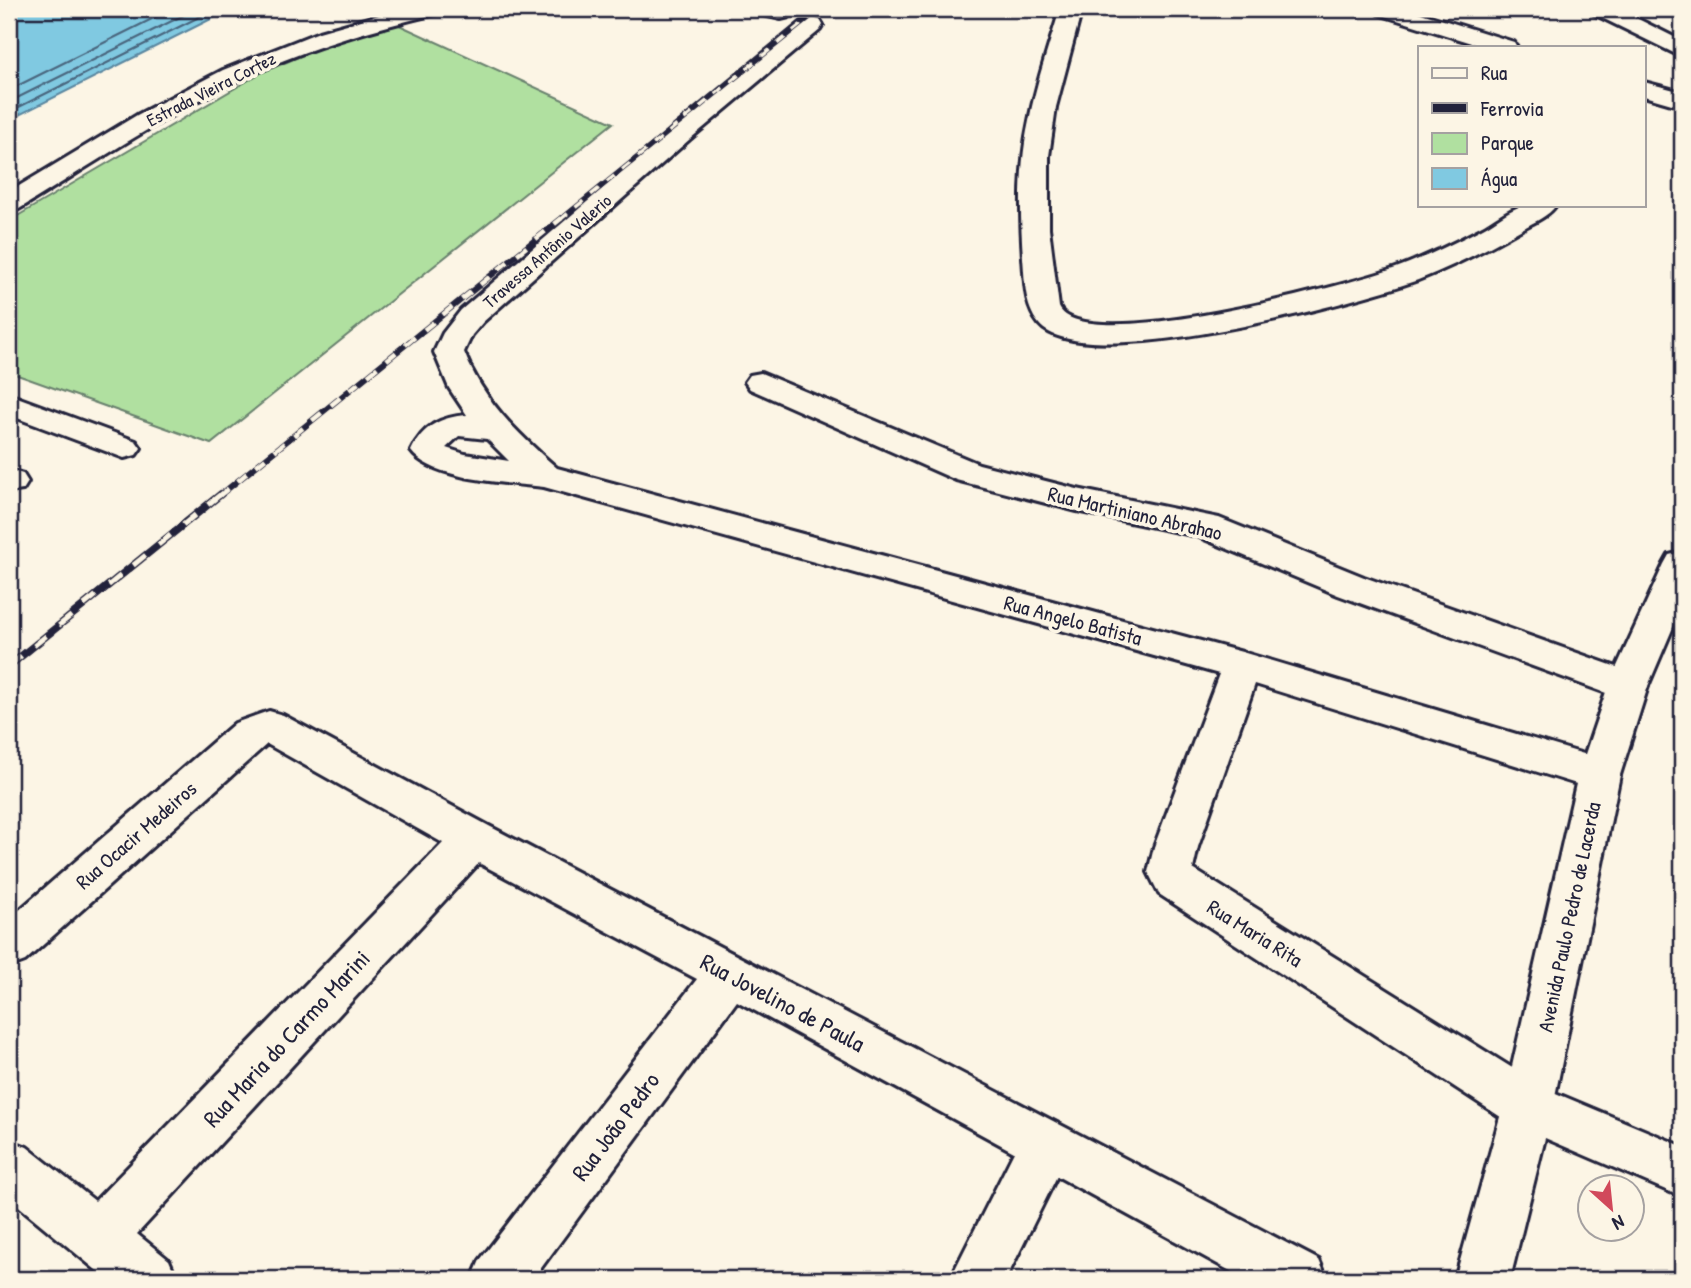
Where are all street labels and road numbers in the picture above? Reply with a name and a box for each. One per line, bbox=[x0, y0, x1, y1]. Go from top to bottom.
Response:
street label: Estrada Vieira Cortez bbox=[142, 46, 280, 132]
street label: Travessa Antônio Valerio bbox=[477, 188, 617, 314]
street label: Rua Martiniano Abrahao bbox=[1045, 479, 1225, 547]
street label: Rua Angelo Batista bbox=[1001, 588, 1145, 652]
street label: Rua Ocacir Medeiros bbox=[69, 774, 203, 896]
street label: Avenida Paulo Pedro de Lacerda bbox=[1530, 799, 1608, 1035]
street label: Rua Maria Rita bbox=[1202, 892, 1308, 974]
street label: Rua Maria do Carmo Marini bbox=[196, 943, 376, 1133]
street label: Rua Jovelino de Paula bbox=[695, 945, 871, 1059]
street label: Rua João Pedro bbox=[564, 1065, 666, 1187]

